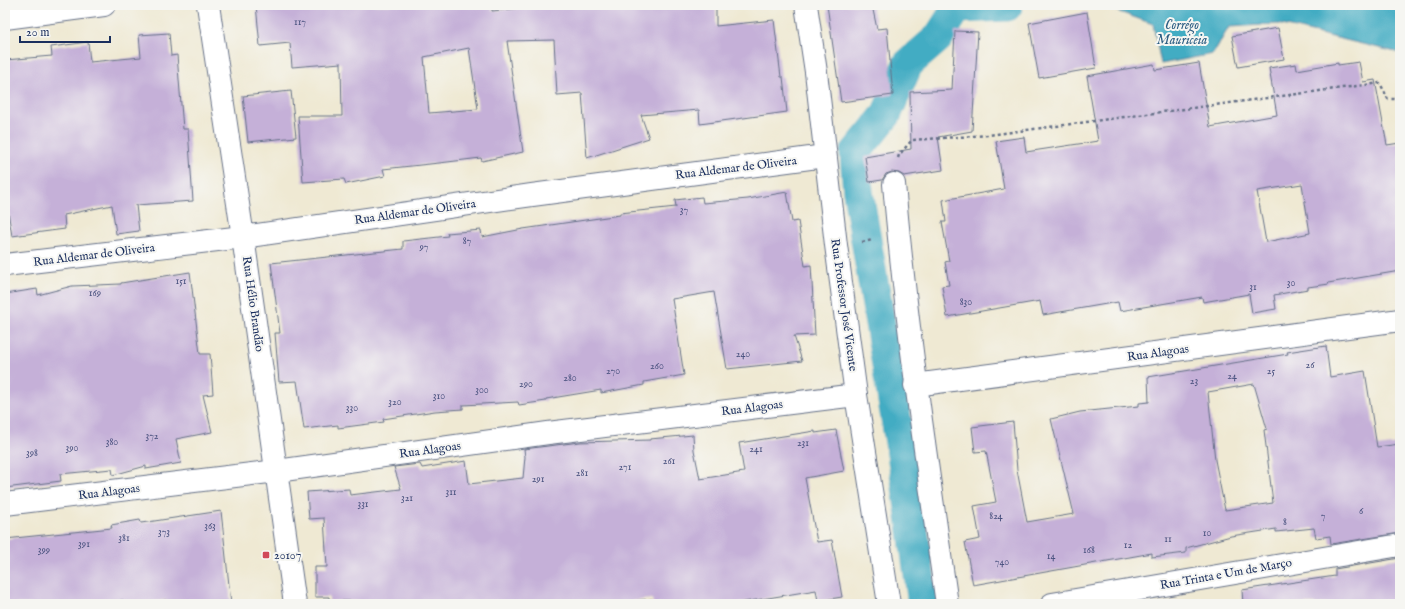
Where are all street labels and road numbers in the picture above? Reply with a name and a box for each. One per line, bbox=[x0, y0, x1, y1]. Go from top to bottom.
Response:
street label: Rua Aldemar de Oliveira bbox=[674, 153, 798, 183]
street label: Rua Aldemar de Oliveira bbox=[353, 196, 477, 228]
street label: Rua Professor José Vicente bbox=[826, 238, 861, 373]
street label: Rua Aldemar de Oliveira bbox=[32, 240, 156, 270]
street label: Rua Hélio Brandão bbox=[239, 255, 267, 353]
street label: Rua Alagoas bbox=[1126, 341, 1190, 365]
street label: Rua Alagoas bbox=[720, 397, 784, 419]
street label: Rua Alagoas bbox=[398, 438, 462, 462]
street label: Rua Alagoas bbox=[77, 481, 141, 503]
street label: Rua Trinta e Um de Março bbox=[1159, 555, 1294, 593]

